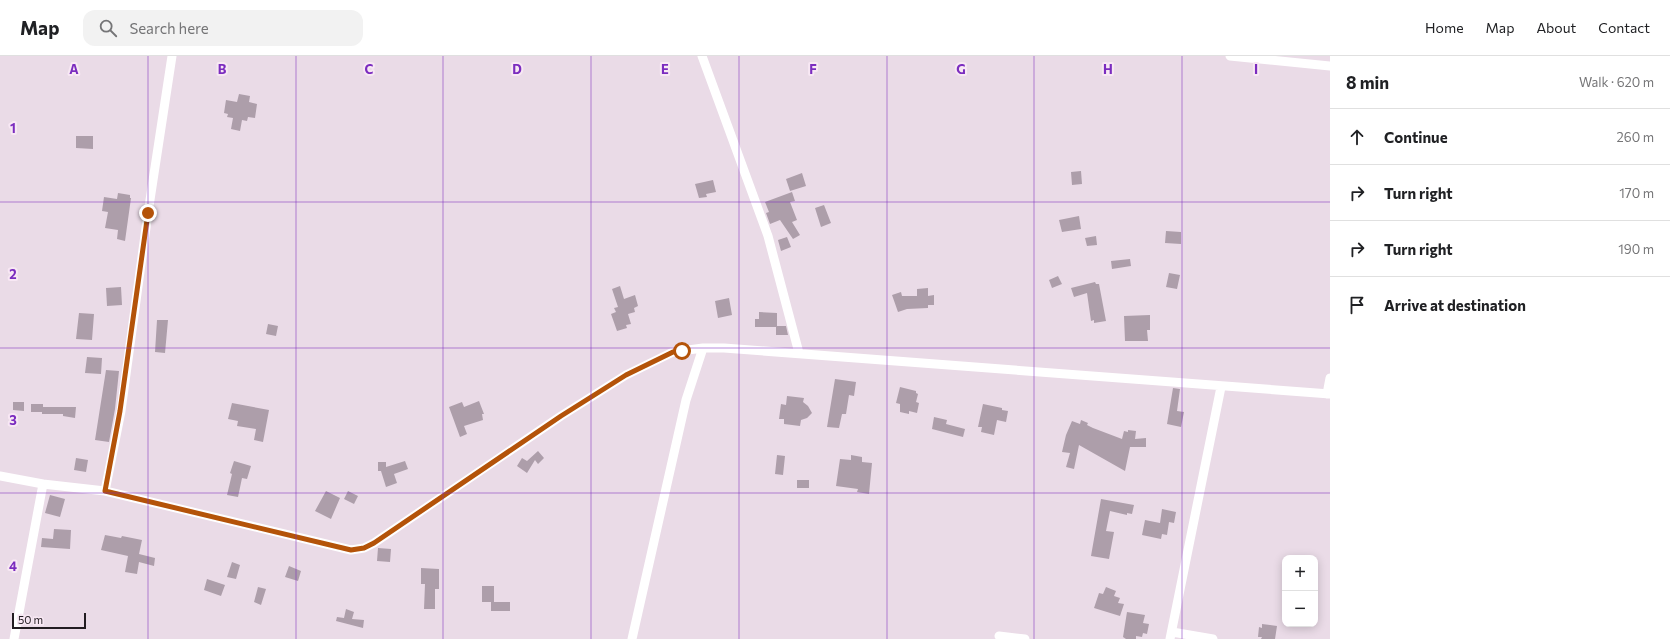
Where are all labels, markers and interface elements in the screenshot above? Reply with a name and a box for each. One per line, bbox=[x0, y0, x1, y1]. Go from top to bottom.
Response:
search box bbox=[83, 10, 363, 46]
text: Map bbox=[20, 16, 59, 39]
icon: search bbox=[97, 17, 119, 39]
text: Search here bbox=[129, 19, 209, 37]
text: Home bbox=[1425, 19, 1464, 36]
text: Map bbox=[1486, 19, 1514, 36]
text: About bbox=[1536, 19, 1576, 36]
text: Contact bbox=[1598, 19, 1650, 36]
text: A bbox=[69, 61, 79, 77]
text: B bbox=[218, 61, 227, 77]
text: C bbox=[365, 61, 374, 77]
text: D bbox=[512, 61, 522, 77]
text: E bbox=[661, 61, 669, 77]
text: F bbox=[809, 61, 817, 77]
text: G bbox=[956, 61, 966, 77]
text: H bbox=[1103, 61, 1113, 77]
text: I bbox=[1254, 61, 1258, 77]
text: 8 min bbox=[1346, 72, 1389, 93]
text: Walk · 620 m bbox=[1579, 74, 1654, 90]
text: 1 bbox=[10, 120, 16, 136]
icon: ahead bbox=[1346, 126, 1368, 148]
text: Continue bbox=[1384, 128, 1448, 146]
text: 260 m bbox=[1617, 129, 1654, 145]
icon: right bbox=[1346, 182, 1368, 204]
text: Turn right bbox=[1384, 184, 1453, 202]
text: 170 m bbox=[1619, 185, 1654, 201]
route end bbox=[139, 204, 157, 222]
icon: right bbox=[1346, 238, 1368, 260]
text: Turn right bbox=[1384, 240, 1453, 258]
text: 190 m bbox=[1618, 241, 1654, 257]
text: 2 bbox=[9, 266, 17, 282]
icon: arrive bbox=[1346, 294, 1368, 316]
text: Arrive at destination bbox=[1384, 296, 1526, 314]
route start bbox=[673, 342, 691, 360]
text: 3 bbox=[9, 412, 17, 428]
map controls bbox=[1282, 555, 1318, 627]
button: + bbox=[1282, 555, 1318, 591]
text: 4 bbox=[9, 558, 17, 574]
button: − bbox=[1282, 591, 1318, 627]
scale bar bbox=[12, 611, 86, 630]
text: 50 m bbox=[18, 613, 43, 626]

